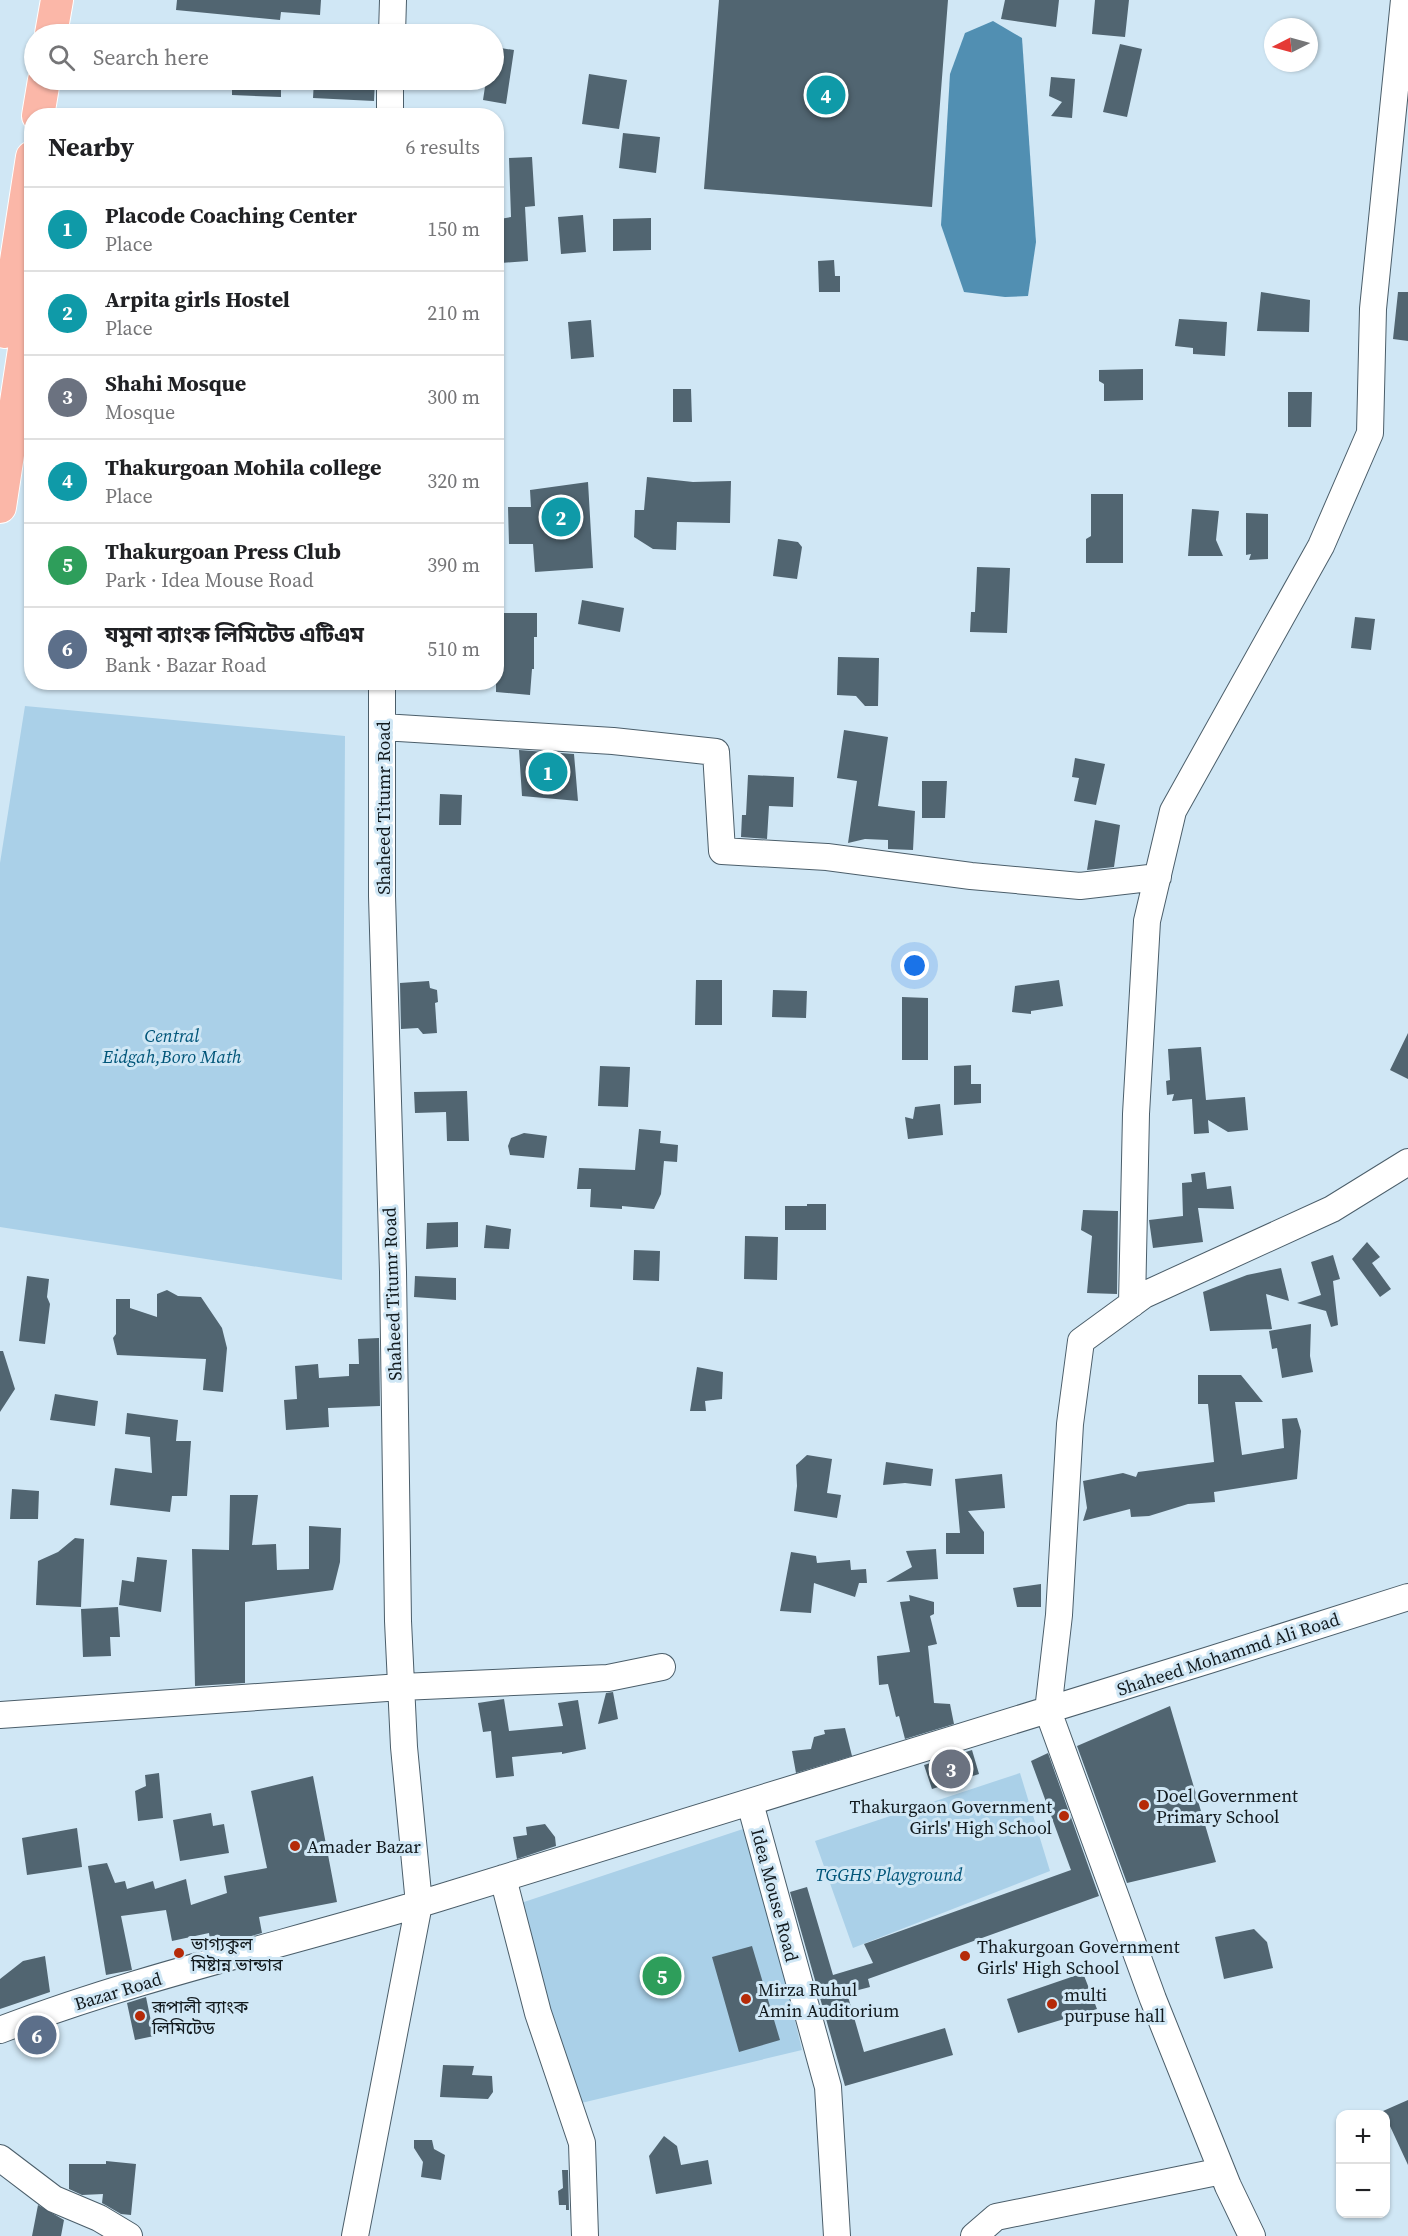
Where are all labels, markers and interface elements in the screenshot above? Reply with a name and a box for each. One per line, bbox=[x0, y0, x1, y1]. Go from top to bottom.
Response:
north arrow bbox=[1264, 18, 1318, 72]
search box bbox=[24, 24, 504, 90]
icon: search bbox=[45, 41, 78, 74]
text: Search here bbox=[93, 42, 209, 72]
pin: 4 bbox=[806, 72, 846, 118]
text: Nearby bbox=[48, 129, 134, 165]
text: 6 results bbox=[405, 133, 480, 161]
text: Placode Coaching Center bbox=[105, 200, 357, 230]
text: 1 bbox=[62, 215, 73, 243]
text: 150 m bbox=[427, 215, 480, 243]
text: Place bbox=[105, 230, 153, 258]
text: Arpita girls Hostel bbox=[105, 284, 290, 314]
text: 2 bbox=[62, 299, 73, 327]
text: 210 m bbox=[427, 299, 480, 327]
text: Place bbox=[105, 314, 153, 342]
text: Shahi Mosque bbox=[105, 368, 246, 398]
text: 3 bbox=[62, 383, 73, 411]
text: 300 m bbox=[427, 383, 480, 411]
text: Mosque bbox=[105, 398, 175, 426]
text: Thakurgoan Mohila college bbox=[105, 452, 381, 482]
text: 4 bbox=[62, 467, 73, 495]
text: 320 m bbox=[427, 467, 480, 495]
text: Place bbox=[105, 482, 153, 510]
pin: 2 bbox=[542, 494, 580, 540]
text: Thakurgoan Press Club bbox=[105, 536, 341, 566]
text: 5 bbox=[62, 551, 73, 579]
text: 390 m bbox=[427, 551, 480, 579]
text: Park · Idea Mouse Road bbox=[105, 566, 314, 594]
text: যমুনা ব্যাংক লিমিটেড এটিএম bbox=[105, 619, 364, 649]
text: 6 bbox=[62, 635, 73, 663]
text: 510 m bbox=[427, 635, 480, 663]
text: Bank · Bazar Road bbox=[105, 651, 266, 679]
street label: Shaheed Titumr Road bbox=[371, 721, 396, 895]
pin: 1 bbox=[528, 750, 568, 794]
your location bbox=[900, 951, 929, 980]
park label: Central Eidgah,Boro Math bbox=[101, 1023, 242, 1069]
street label: Shaheed Titumr Road bbox=[376, 1207, 408, 1381]
street label: Shaheed Mohammd Ali Road bbox=[1114, 1606, 1342, 1702]
pin: 3 bbox=[932, 1746, 970, 1792]
place label: Doel Government Primary School bbox=[1156, 1783, 1298, 1829]
place label: Thakurgaon Government Girls' High School bbox=[850, 1794, 1052, 1840]
marker: Doel Government Primary School bbox=[1137, 1798, 1151, 1812]
marker: Thakurgaon Government Girls' High School bbox=[1057, 1809, 1071, 1823]
street label: Idea Mouse Road bbox=[745, 1826, 805, 1964]
place label: Amader Bazar bbox=[307, 1834, 421, 1859]
marker: Amader Bazar bbox=[288, 1839, 302, 1853]
park label: TGGHS Playground bbox=[815, 1862, 963, 1887]
place label: ভাগ্যকুল মিষ্টান্ন ভান্ডার bbox=[190, 1931, 283, 1977]
place label: Thakurgoan Government Girls' High School bbox=[977, 1934, 1180, 1980]
marker: ভাগ্যকুল মিষ্টান্ন ভান্ডার bbox=[172, 1946, 186, 1960]
marker: Thakurgoan Government Girls' High School bbox=[958, 1949, 972, 1963]
pin: 5 bbox=[642, 1954, 682, 1998]
street label: Bazar Road bbox=[71, 1966, 165, 2016]
place label: Mirza Ruhul Amin Auditorium bbox=[758, 1977, 900, 2023]
place label: multi purpuse hall bbox=[1064, 1982, 1165, 2028]
marker: Mirza Ruhul Amin Auditorium bbox=[739, 1992, 753, 2006]
place label: রূপালী ব্যাংক লিমিটেড bbox=[151, 1994, 249, 2040]
marker: multi purpuse hall bbox=[1045, 1997, 1059, 2011]
marker: রূপালী ব্যাংক লিমিটেড bbox=[133, 2009, 147, 2023]
pin: 6 bbox=[18, 2012, 57, 2058]
map controls bbox=[1336, 2110, 1390, 2218]
button: + bbox=[1336, 2110, 1390, 2164]
button: − bbox=[1336, 2164, 1390, 2218]

